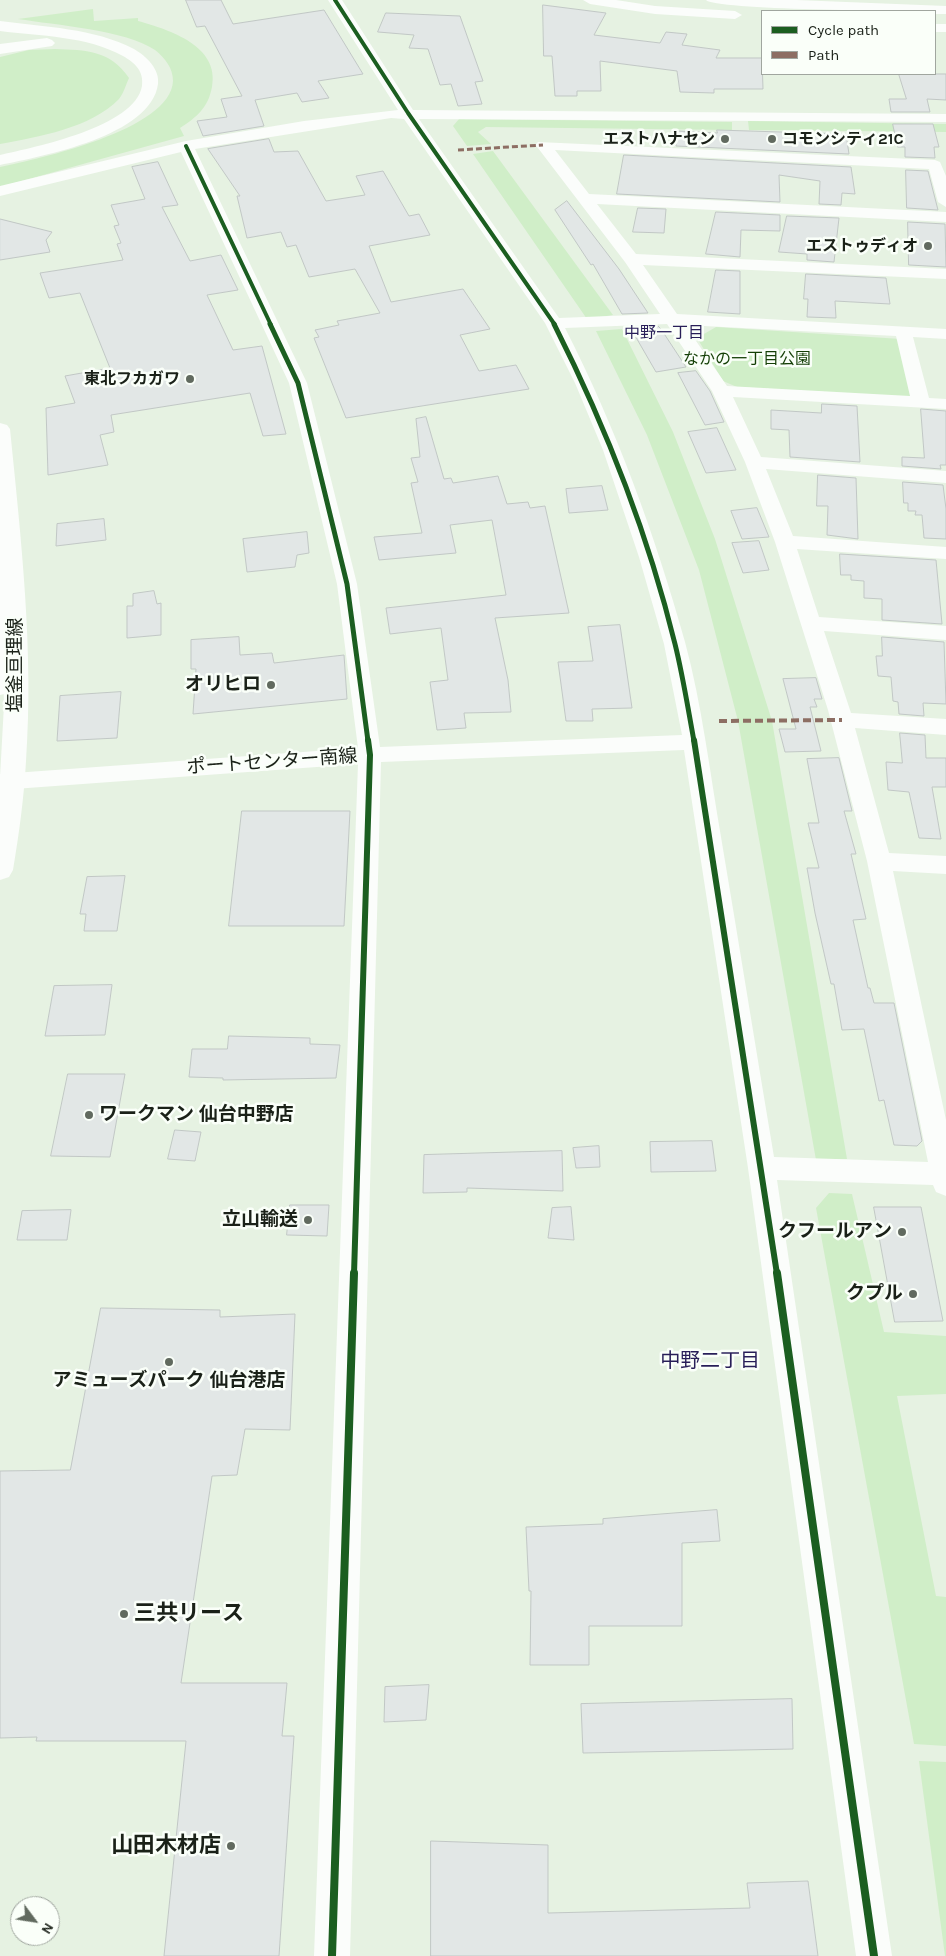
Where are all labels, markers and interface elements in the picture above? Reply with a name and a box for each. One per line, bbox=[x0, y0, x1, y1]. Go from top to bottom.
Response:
legend bbox=[761, 10, 936, 75]
text: Cycle path bbox=[808, 21, 879, 39]
text: Path bbox=[808, 46, 839, 64]
place label: エストハナセン bbox=[603, 129, 715, 149]
place label: コモンシティ21C bbox=[782, 129, 904, 149]
marker: エストハナセン bbox=[719, 133, 731, 145]
marker: コモンシティ21C bbox=[766, 133, 778, 145]
place label: エストゥディオ bbox=[806, 236, 918, 256]
marker: エストゥディオ bbox=[922, 240, 934, 252]
district label: 中野一丁目 bbox=[624, 323, 704, 343]
park label: なかの一丁目公園 bbox=[683, 349, 811, 369]
place label: 東北フカガワ bbox=[84, 369, 180, 389]
marker: 東北フカガワ bbox=[184, 373, 196, 385]
street label: 塩釜亘理線 bbox=[5, 618, 27, 712]
place label: オリヒロ bbox=[185, 674, 261, 696]
marker: オリヒロ bbox=[265, 679, 277, 691]
street label: ポートセンター南線 bbox=[186, 745, 358, 779]
place label: ワークマン 仙台中野店 bbox=[99, 1104, 294, 1126]
marker: ワークマン 仙台中野店 bbox=[83, 1109, 95, 1121]
place label: 立山輸送 bbox=[222, 1209, 298, 1231]
marker: 立山輸送 bbox=[302, 1214, 314, 1226]
place label: クフールアン bbox=[778, 1221, 892, 1243]
marker: クフールアン bbox=[896, 1226, 908, 1238]
place label: クプル bbox=[846, 1283, 903, 1305]
marker: クプル bbox=[907, 1288, 919, 1300]
district label: 中野二丁目 bbox=[660, 1349, 760, 1373]
marker: アミューズパーク 仙台港店 bbox=[163, 1356, 175, 1368]
place label: アミューズパーク 仙台港店 bbox=[53, 1370, 285, 1392]
place label: 三共リース bbox=[134, 1601, 244, 1627]
marker: 三共リース bbox=[118, 1608, 130, 1620]
place label: 山田木材店 bbox=[111, 1833, 221, 1859]
marker: 山田木材店 bbox=[225, 1840, 237, 1852]
north arrow bbox=[10, 1896, 60, 1946]
text: N bbox=[38, 1920, 57, 1937]

